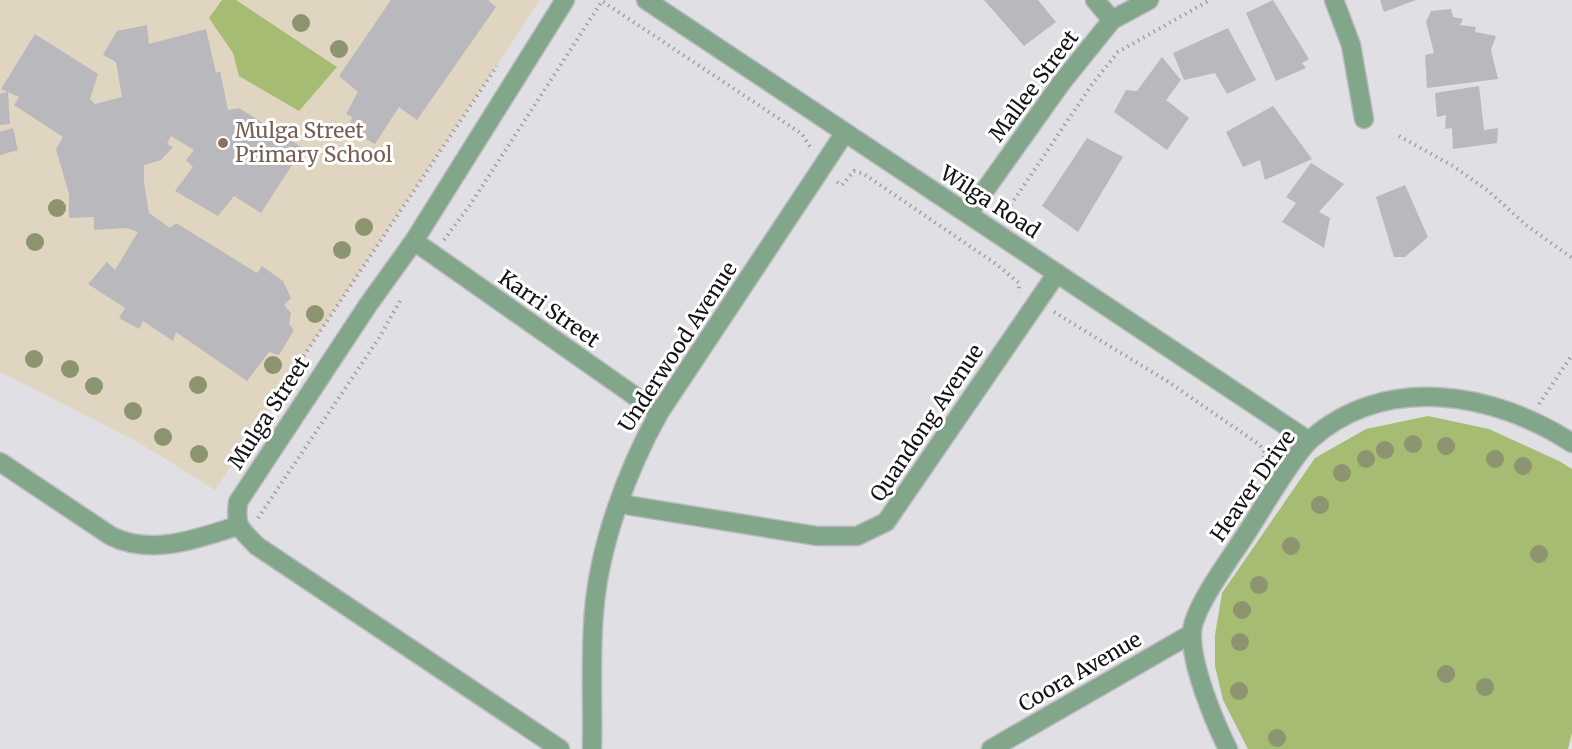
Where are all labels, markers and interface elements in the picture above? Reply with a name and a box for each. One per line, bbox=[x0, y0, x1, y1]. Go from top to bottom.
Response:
street label: Mallee Street bbox=[983, 25, 1084, 147]
place label: Mulga Street Primary School bbox=[235, 117, 393, 168]
marker: Mulga Street Primary School bbox=[216, 136, 230, 150]
street label: Wilga Road bbox=[934, 159, 1046, 244]
street label: Underwood Avenue bbox=[613, 257, 743, 437]
street label: Karri Street bbox=[494, 264, 605, 353]
street label: Quandong Avenue bbox=[864, 339, 989, 507]
street label: Mulga Street bbox=[222, 351, 315, 474]
street label: Heaver Drive bbox=[1204, 425, 1301, 547]
street label: Coora Avenue bbox=[1013, 625, 1146, 718]

